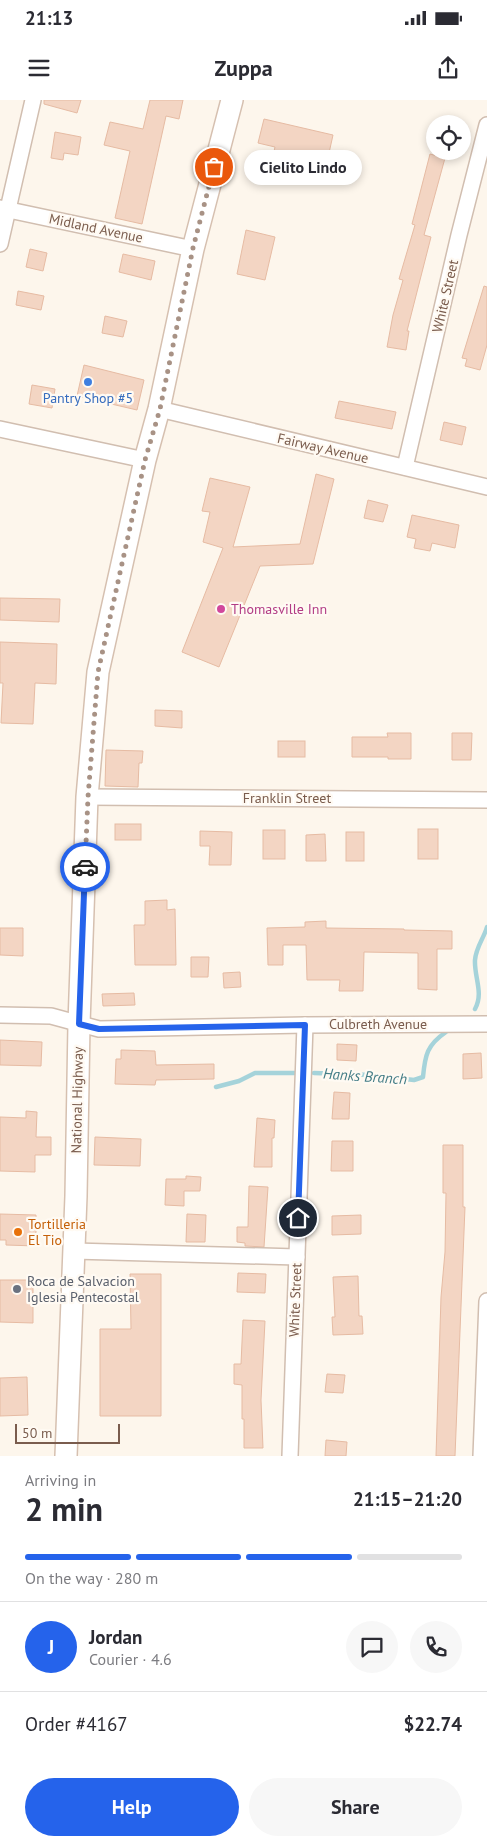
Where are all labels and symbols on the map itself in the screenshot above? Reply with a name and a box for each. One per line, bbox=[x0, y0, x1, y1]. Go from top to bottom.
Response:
pin bbox=[193, 146, 235, 188]
callout: Cielito Lindo bbox=[244, 150, 362, 184]
street label: Midland Avenue bbox=[47, 209, 145, 247]
street label: White Street bbox=[428, 258, 462, 334]
marker: Pantry Shop #5 bbox=[82, 376, 94, 388]
place label: Pantry Shop #5 bbox=[43, 389, 133, 407]
street label: Fairway Avenue bbox=[276, 429, 370, 467]
place label: Thomasville Inn bbox=[231, 600, 327, 618]
marker: Thomasville Inn bbox=[215, 603, 227, 615]
street label: Franklin Street bbox=[243, 789, 331, 807]
courier bbox=[60, 842, 110, 892]
street label: Culbreth Avenue bbox=[329, 1015, 427, 1033]
street label: National Highway bbox=[67, 1046, 87, 1154]
water label: Hanks Branch bbox=[322, 1064, 408, 1088]
pin bbox=[277, 1197, 319, 1239]
place label: Tortilleria El Tio bbox=[28, 1215, 86, 1249]
marker: Tortilleria El Tio bbox=[12, 1226, 24, 1238]
street label: White Street bbox=[285, 1262, 305, 1337]
place label: Roca de Salvacion Iglesia Pentecostal bbox=[27, 1272, 139, 1306]
marker: Roca de Salvacion Iglesia Pentecostal bbox=[11, 1283, 23, 1295]
scale bar bbox=[15, 1421, 120, 1444]

